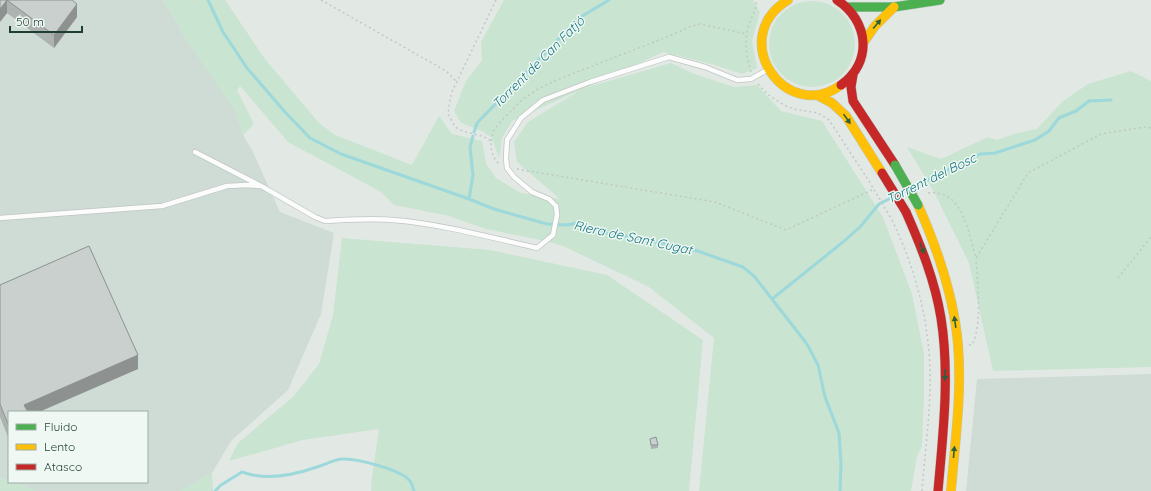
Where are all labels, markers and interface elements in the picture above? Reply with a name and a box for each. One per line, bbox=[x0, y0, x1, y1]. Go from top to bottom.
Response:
scale bar bbox=[10, 8, 82, 34]
water label: Torrent de Can Fatjó bbox=[489, 12, 588, 111]
text: 50 m bbox=[16, 14, 44, 29]
one-way arrow bbox=[873, 19, 882, 29]
one-way arrow bbox=[843, 113, 851, 124]
water label: Torrent del Bosc bbox=[884, 149, 979, 207]
water label: Riera de Sant Cugat bbox=[572, 217, 695, 258]
one-way arrow bbox=[919, 242, 925, 254]
one-way arrow bbox=[952, 316, 958, 329]
one-way arrow bbox=[942, 369, 948, 382]
legend bbox=[8, 411, 148, 483]
text: Fluido bbox=[44, 419, 77, 434]
text: Lento bbox=[44, 439, 75, 454]
one-way arrow bbox=[951, 446, 958, 458]
text: Atasco bbox=[44, 459, 82, 474]

